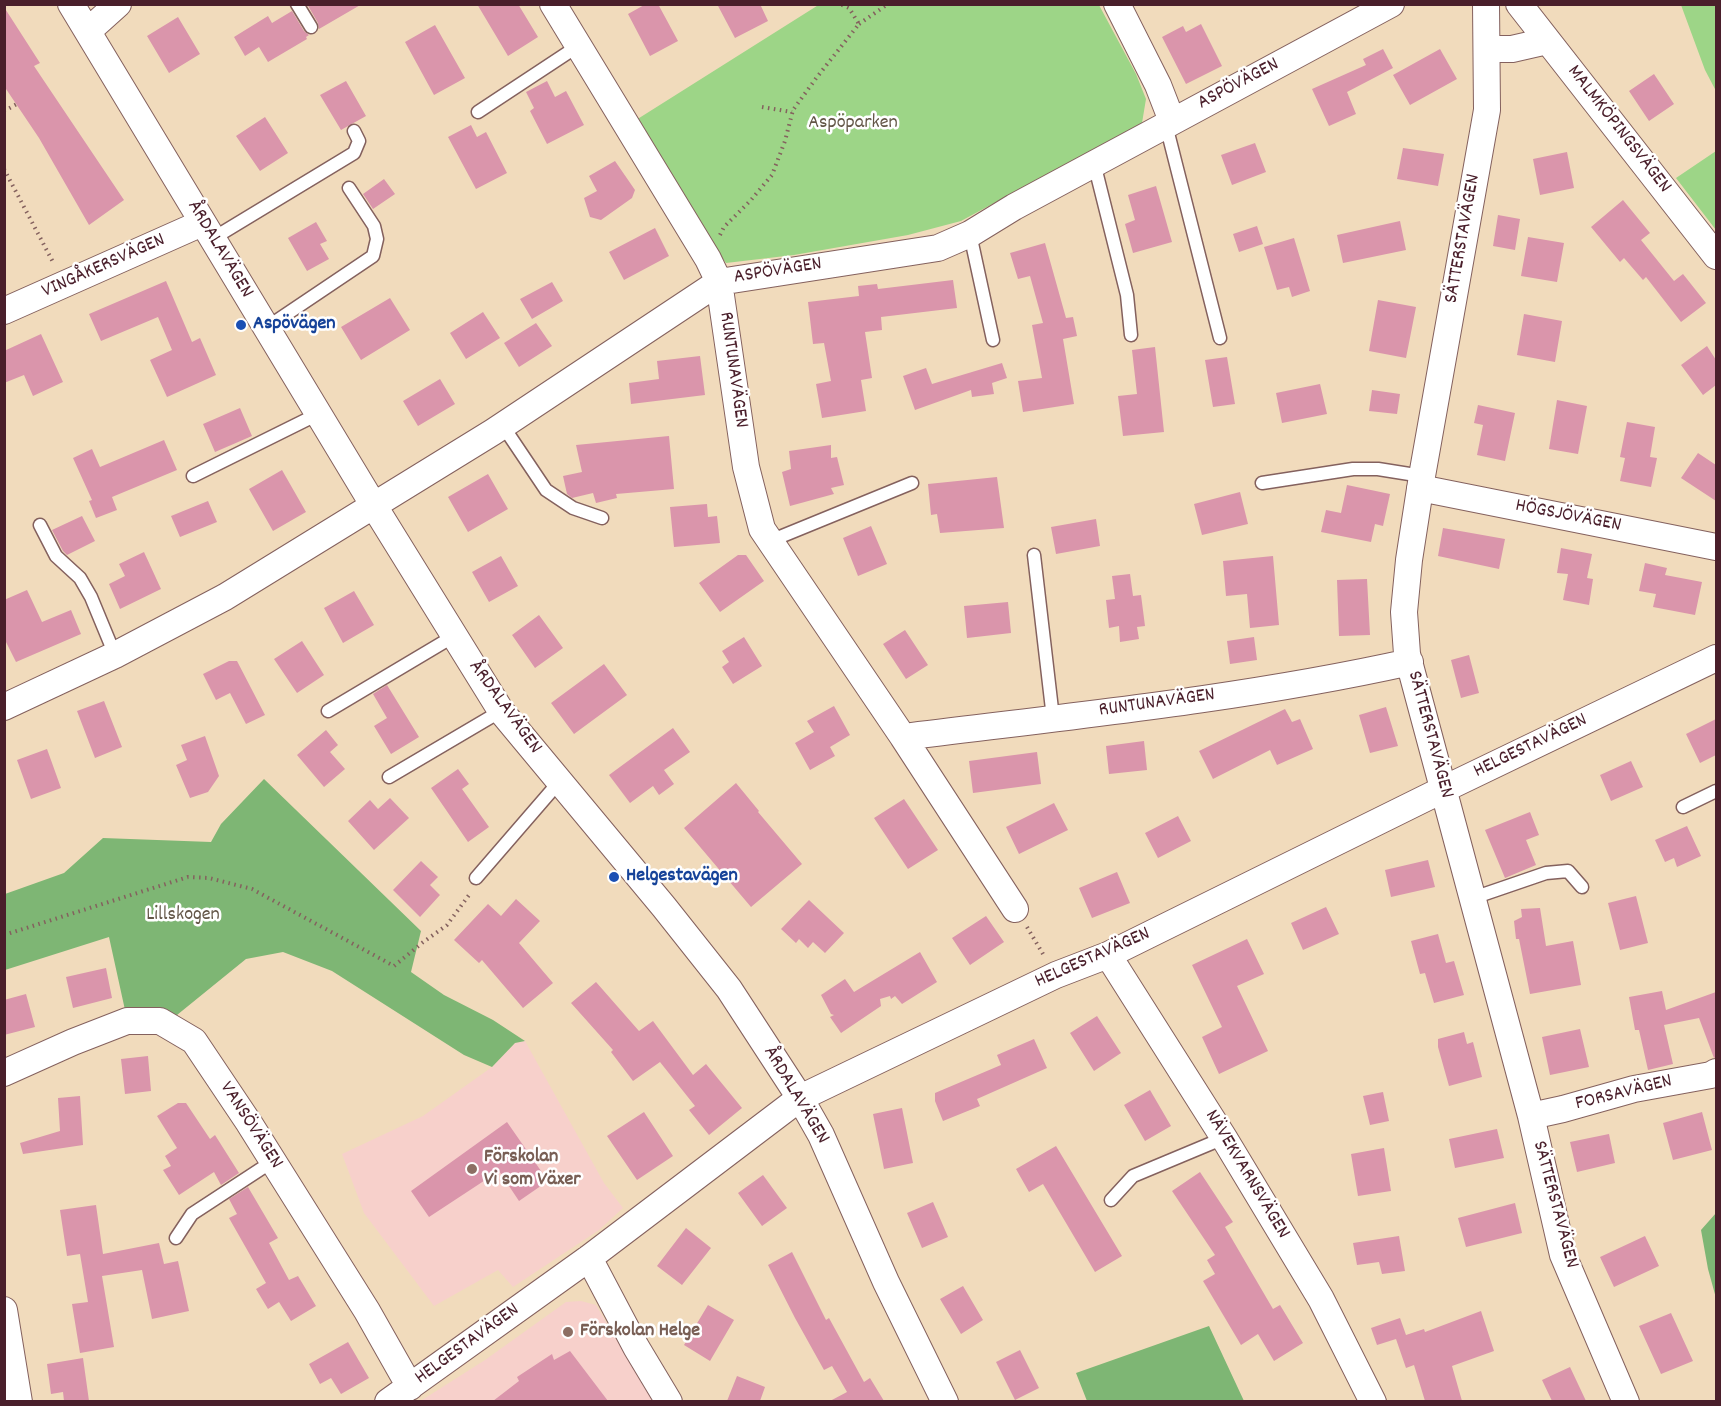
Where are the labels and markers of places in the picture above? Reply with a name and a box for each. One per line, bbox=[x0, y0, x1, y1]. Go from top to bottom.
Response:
place label: Aspövägen bbox=[253, 313, 336, 337]
marker: Aspövägen bbox=[234, 318, 248, 332]
place label: Helgestavägen bbox=[626, 865, 738, 889]
marker: Helgestavägen bbox=[607, 870, 621, 884]
place label: Förskolan Vi som Växer bbox=[484, 1146, 581, 1193]
marker: Förskolan Vi som Växer bbox=[465, 1162, 479, 1176]
place label: Förskolan Helge bbox=[580, 1320, 700, 1344]
marker: Förskolan Helge bbox=[561, 1325, 575, 1339]

